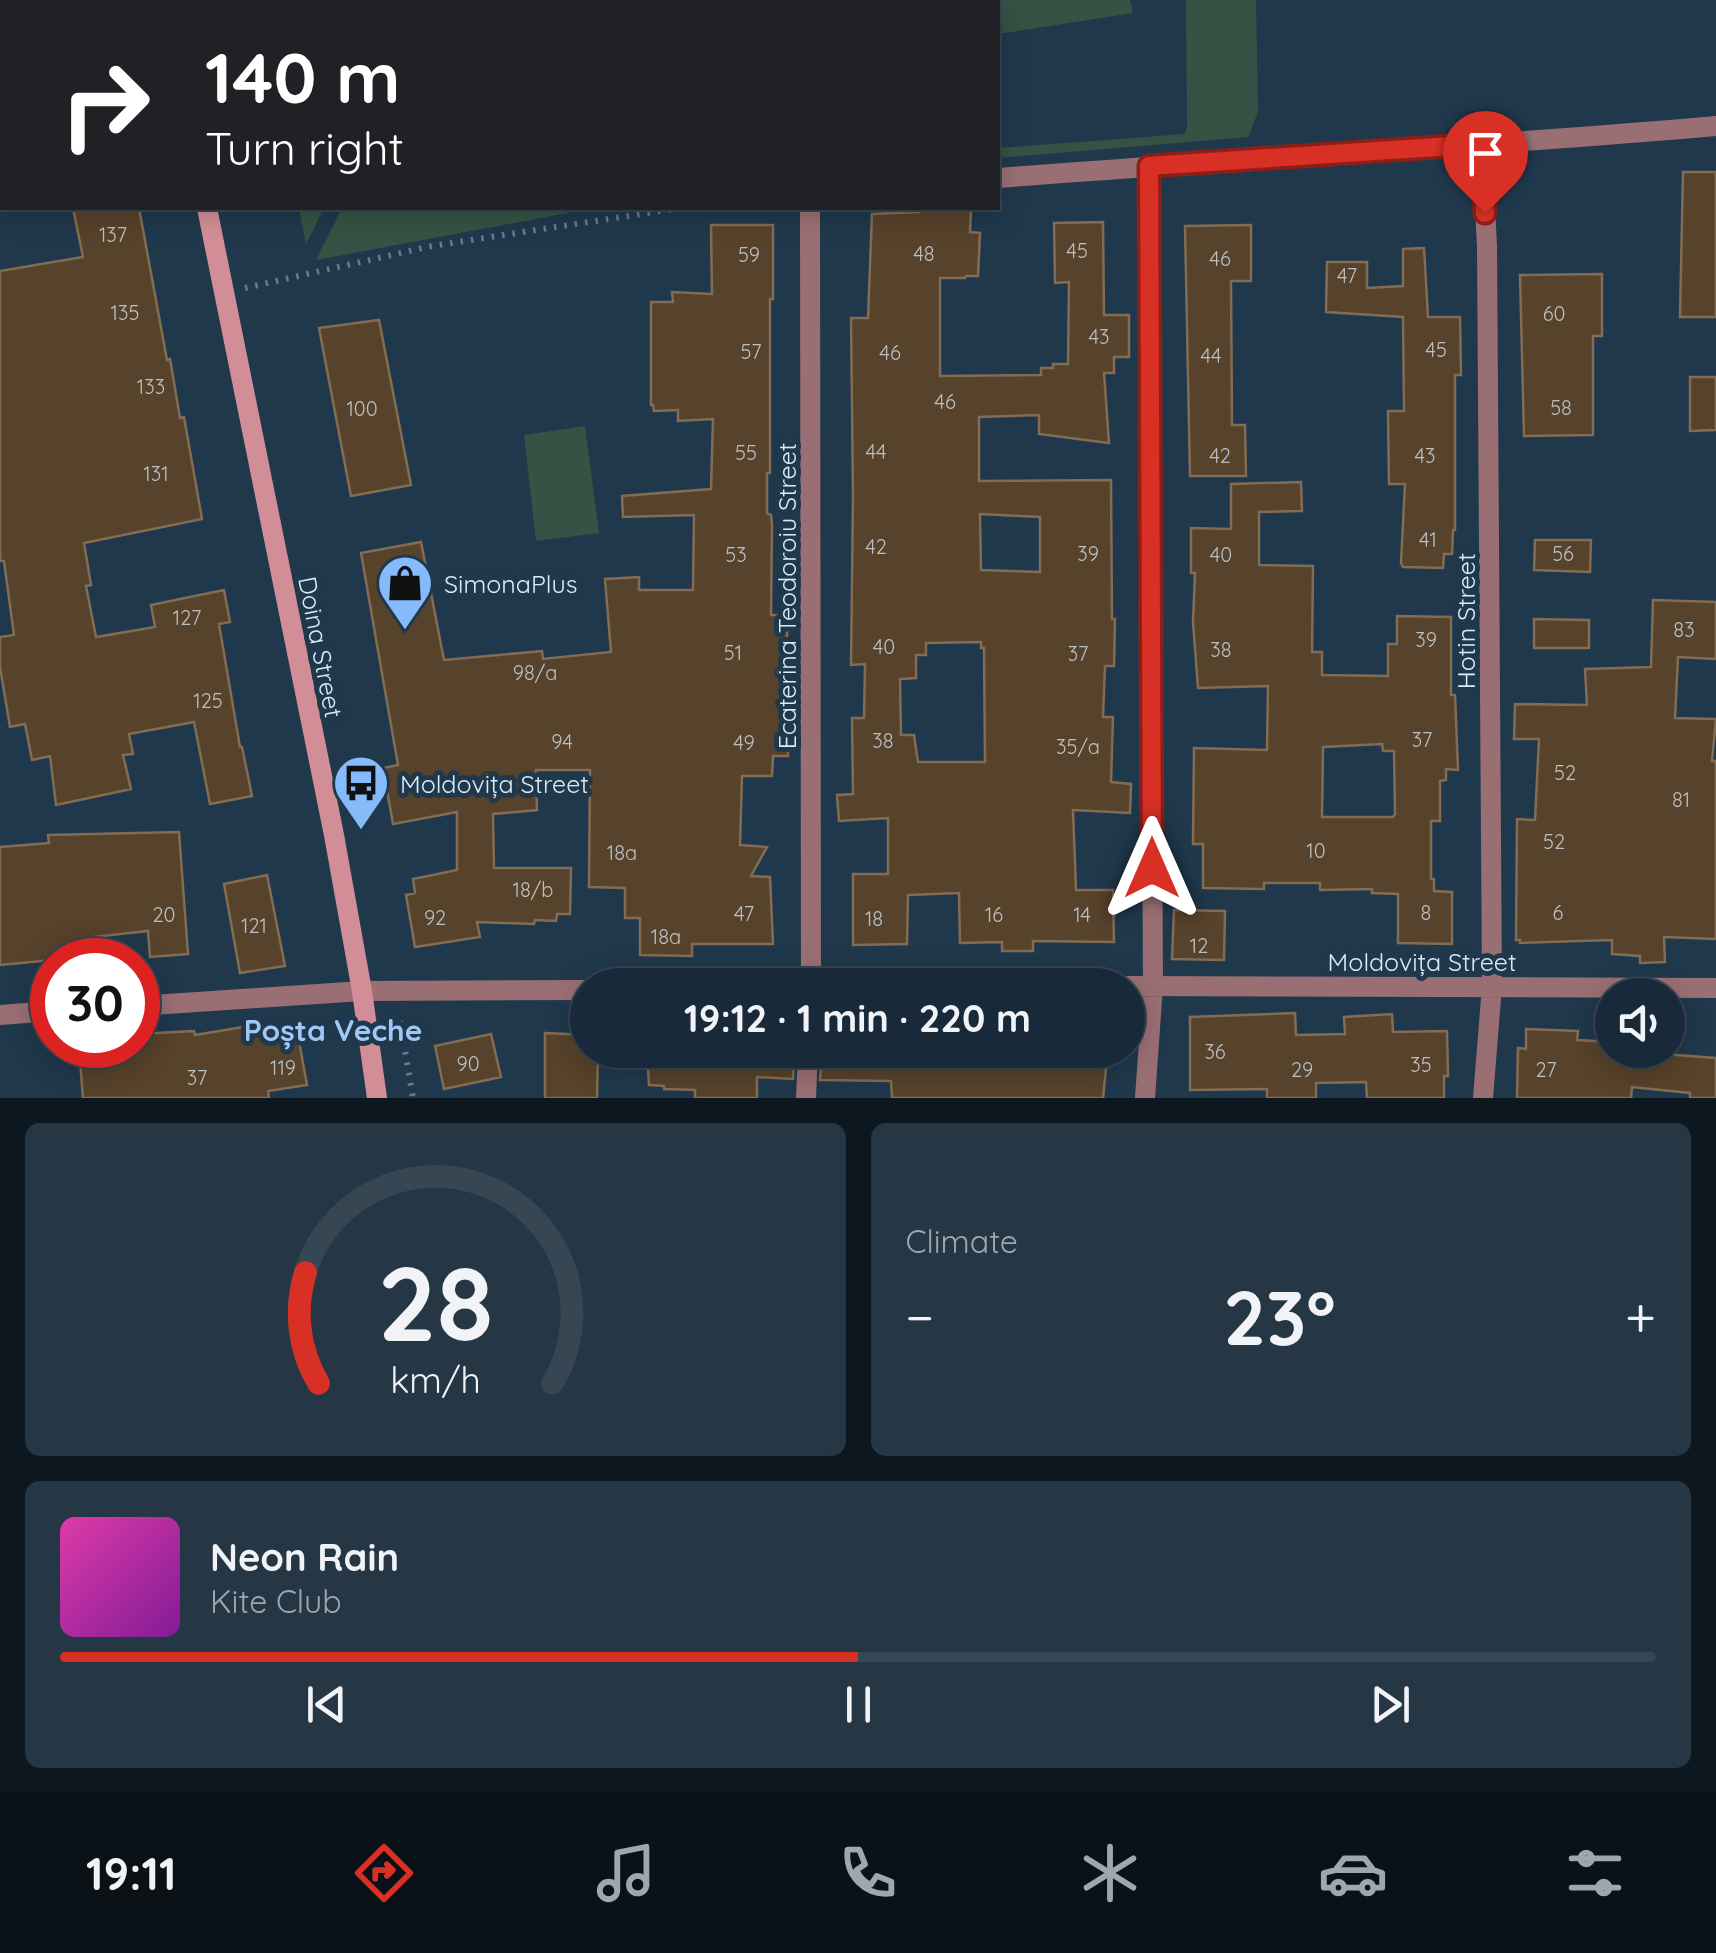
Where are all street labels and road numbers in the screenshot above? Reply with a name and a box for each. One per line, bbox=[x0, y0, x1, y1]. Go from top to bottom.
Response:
street label: Ecaterina Teodoroiu Street bbox=[771, 443, 802, 749]
street label: Hotin Street bbox=[1450, 553, 1481, 689]
street label: Doina Street bbox=[292, 574, 350, 720]
street label: Moldovița Street bbox=[1328, 946, 1516, 977]

